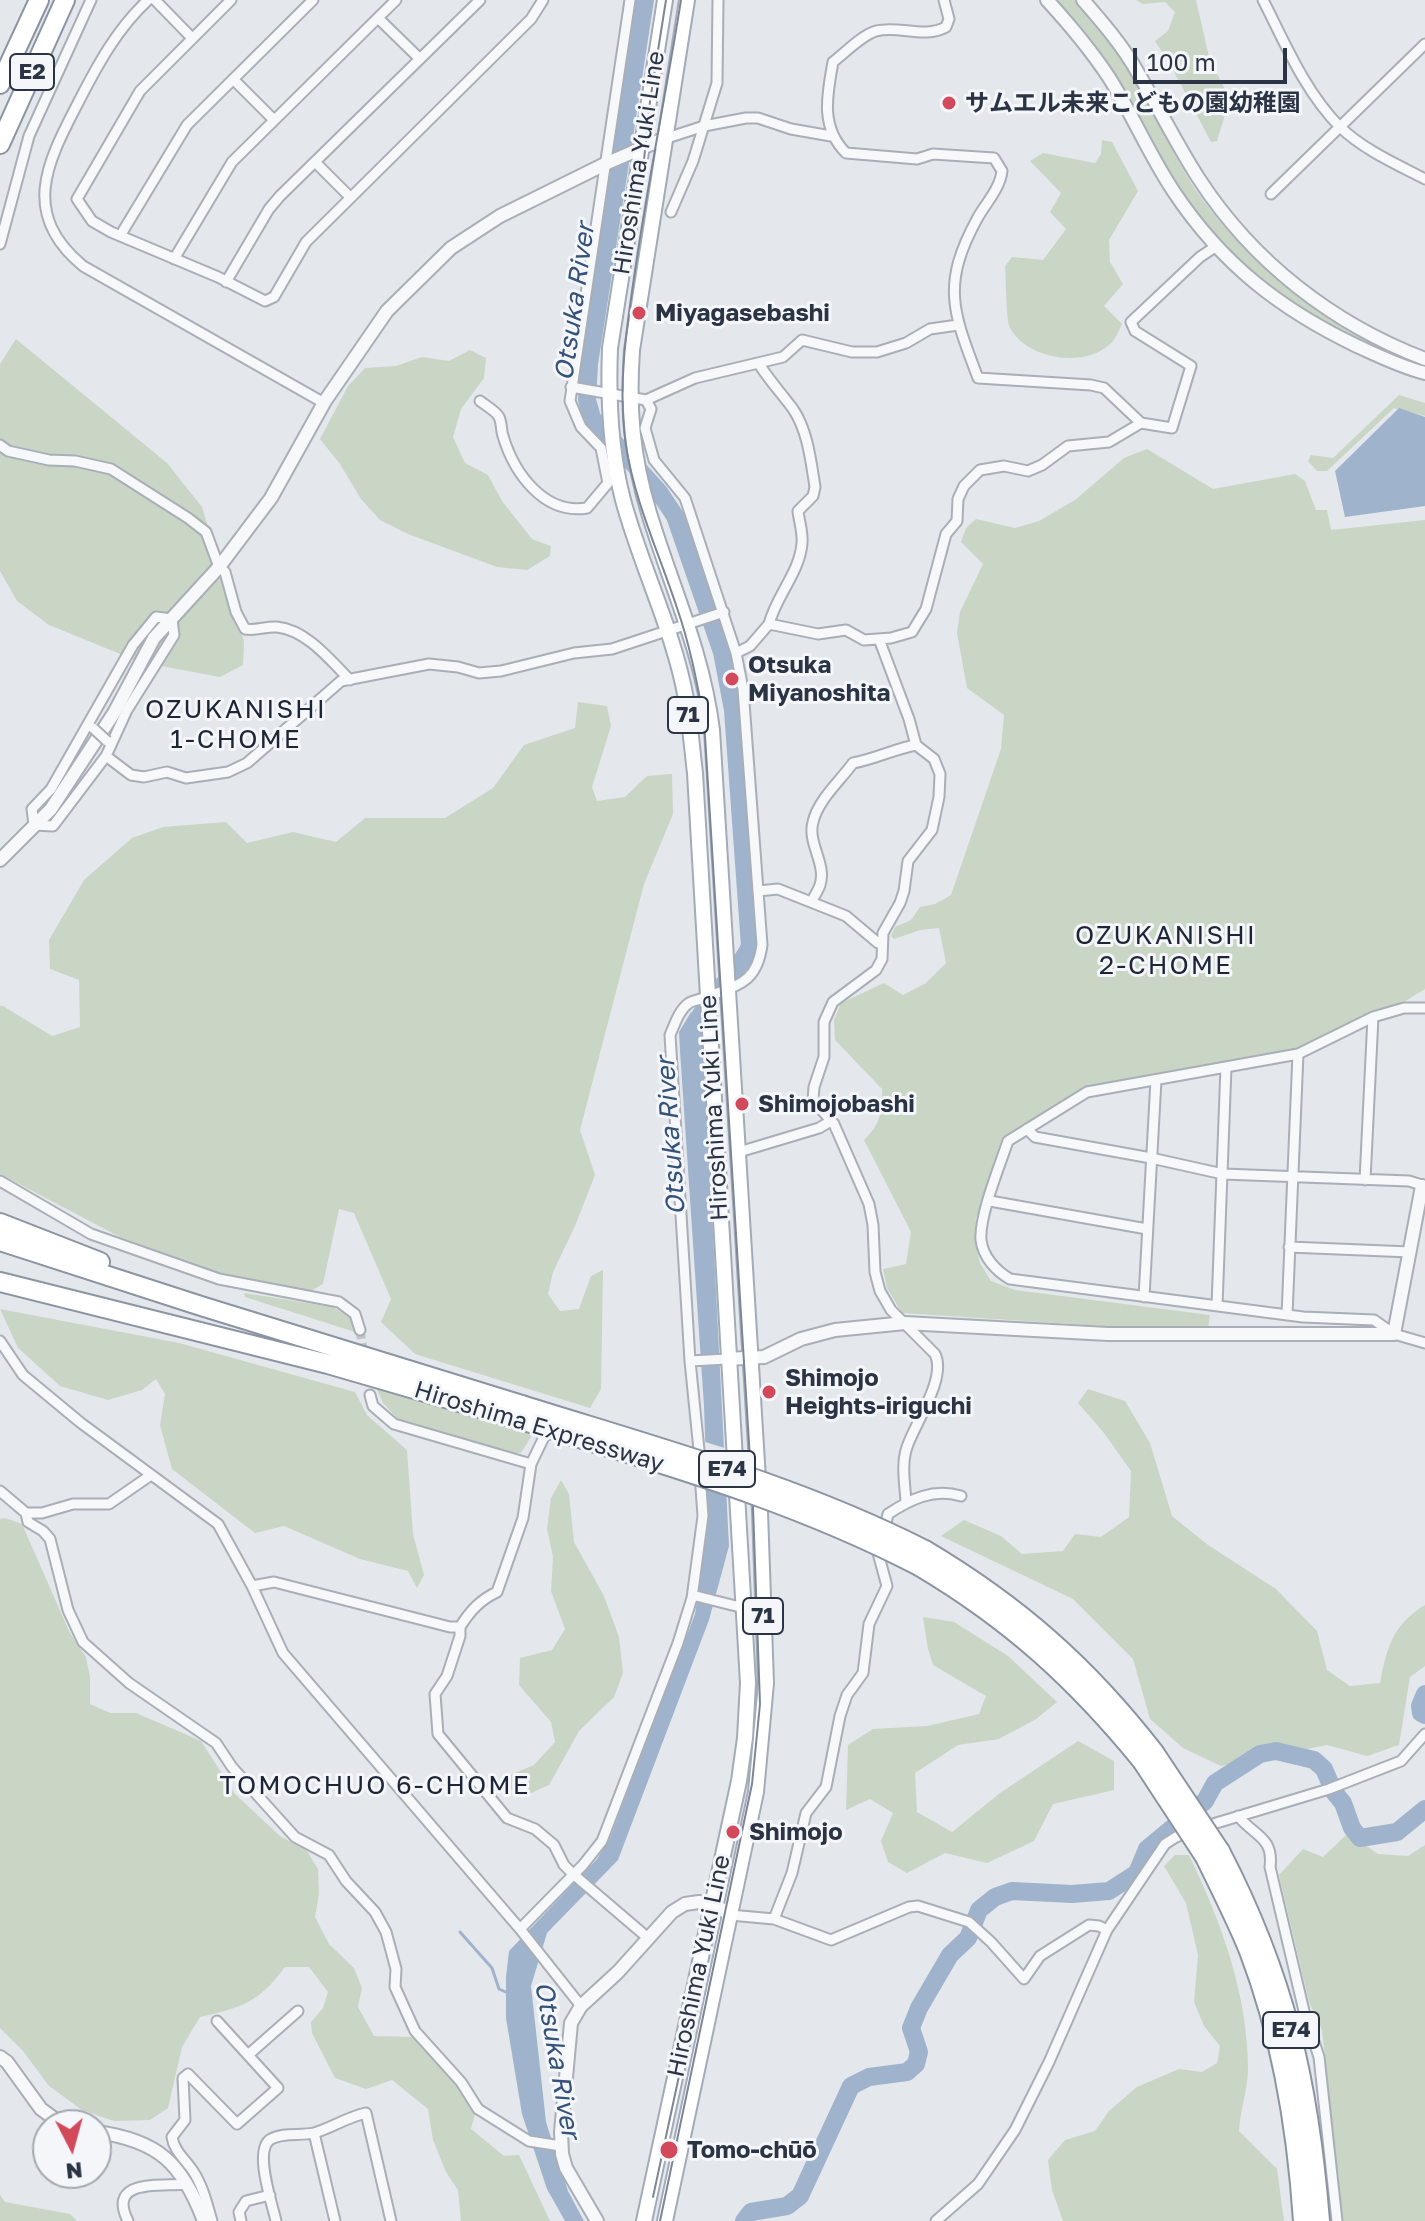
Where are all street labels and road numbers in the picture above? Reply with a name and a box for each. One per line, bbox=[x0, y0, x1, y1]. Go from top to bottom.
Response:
street label: Hiroshima Yuki Line bbox=[607, 49, 671, 277]
road number: E2 bbox=[10, 54, 54, 90]
road number: 71 bbox=[668, 697, 708, 733]
street label: Hiroshima Yuki Line bbox=[694, 994, 734, 1222]
street label: Hiroshima Expressway bbox=[411, 1375, 667, 1479]
road number: E74 bbox=[699, 1451, 755, 1487]
road number: 71 bbox=[743, 1598, 783, 1634]
street label: Hiroshima Yuki Line bbox=[661, 1852, 737, 2080]
road number: E74 bbox=[1263, 2012, 1319, 2048]

